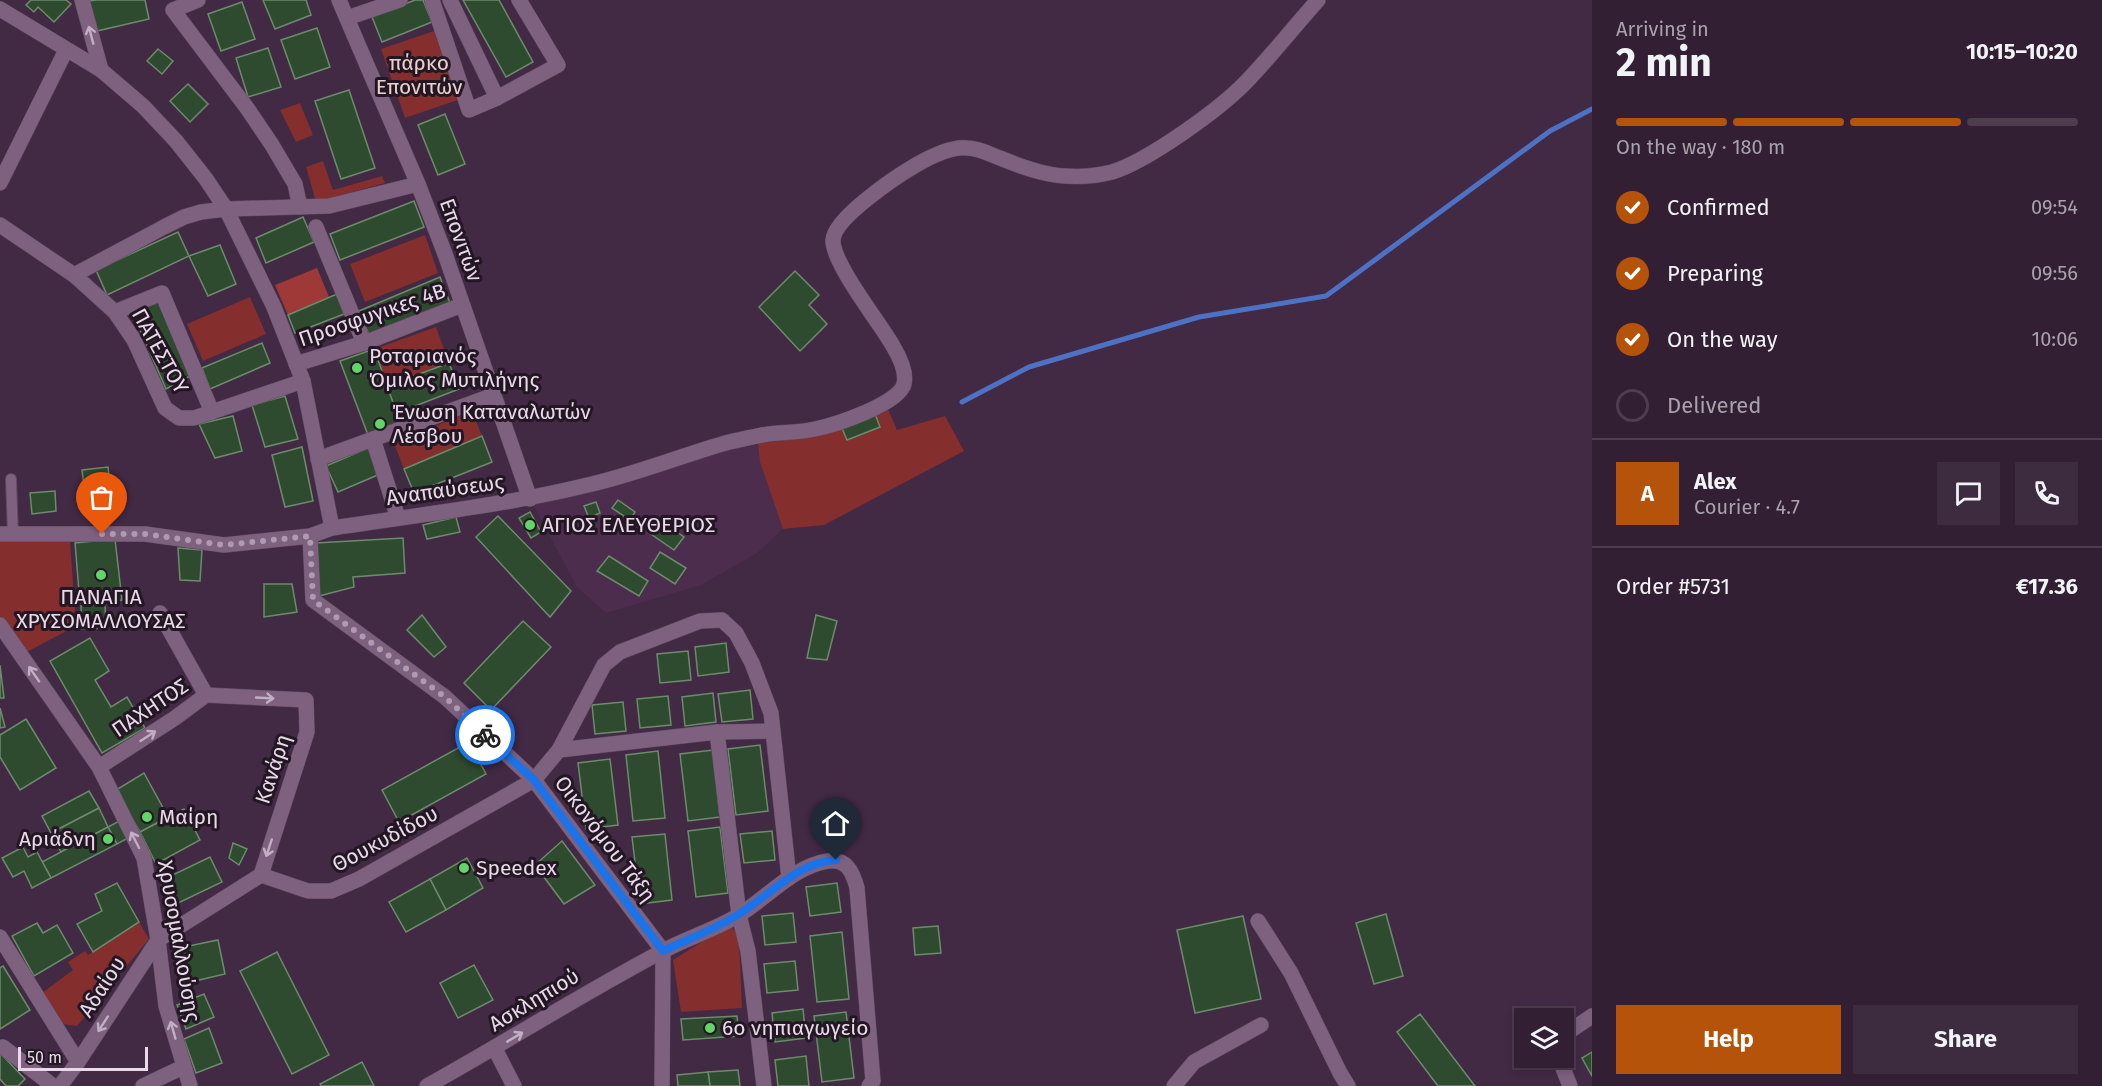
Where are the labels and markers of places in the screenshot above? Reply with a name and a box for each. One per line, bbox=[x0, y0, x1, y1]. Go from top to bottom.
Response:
place label: Ροταριανός Όμιλος Μυτιλήνης bbox=[369, 343, 540, 393]
marker: Ροταριανός Όμιλος Μυτιλήνης bbox=[350, 361, 364, 375]
place label: Ένωση Καταναλωτών Λέσβου bbox=[392, 399, 591, 449]
marker: Ένωση Καταναλωτών Λέσβου bbox=[373, 417, 387, 431]
pin bbox=[76, 472, 127, 534]
place label: ΑΓΙΟΣ ΕΛΕΥΘΕΡΙΟΣ bbox=[542, 512, 715, 538]
marker: ΑΓΙΟΣ ΕΛΕΥΘΕΡΙΟΣ bbox=[523, 518, 537, 532]
marker: ΠΑΝΑΓΙΑ ΧΡΥΣΟΜΑΛΛΟΥΣΑΣ bbox=[94, 568, 108, 582]
place label: ΠΑΝΑΓΙΑ ΧΡΥΣΟΜΑΛΛΟΥΣΑΣ bbox=[16, 584, 186, 634]
pin bbox=[810, 798, 861, 860]
place label: Μαίρη bbox=[159, 804, 218, 830]
marker: Μαίρη bbox=[140, 810, 154, 824]
place label: Αριάδνη bbox=[19, 826, 96, 852]
marker: Αριάδνη bbox=[101, 832, 115, 846]
place label: Speedex bbox=[476, 855, 558, 881]
marker: Speedex bbox=[457, 861, 471, 875]
place label: 6ο νηπιαγωγείο bbox=[722, 1015, 868, 1041]
marker: 6ο νηπιαγωγείο bbox=[703, 1021, 717, 1035]

